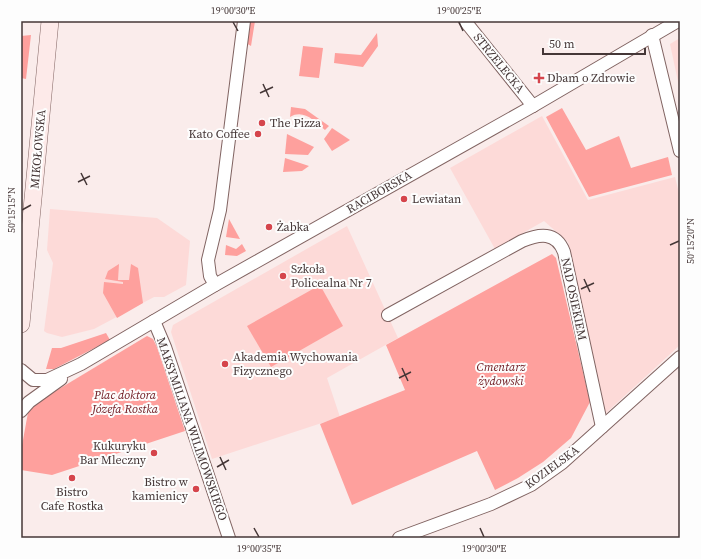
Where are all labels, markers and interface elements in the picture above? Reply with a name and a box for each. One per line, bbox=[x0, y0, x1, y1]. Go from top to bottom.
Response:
text: 19°00'30"E bbox=[211, 4, 255, 17]
text: 19°00'25"E bbox=[437, 4, 481, 17]
street label: STRZELECKA bbox=[470, 30, 528, 96]
scale bar bbox=[543, 30, 645, 56]
text: 50 m bbox=[549, 36, 575, 52]
place label: Dbam o Zdrowie bbox=[547, 70, 635, 86]
marker: Dbam o Zdrowie bbox=[534, 73, 544, 83]
street label: MIKOŁOWSKA bbox=[27, 109, 49, 189]
place label: The Pizza bbox=[270, 115, 322, 131]
marker: The Pizza bbox=[257, 118, 267, 128]
place label: Kato Coffee bbox=[189, 126, 250, 142]
marker: Kato Coffee bbox=[253, 129, 263, 139]
street label: RACIBORSKA bbox=[343, 167, 415, 217]
text: 50°15'15"N bbox=[5, 187, 18, 233]
place label: Lewiatan bbox=[412, 191, 461, 207]
marker: Lewiatan bbox=[399, 194, 409, 204]
text: 50°15'20"N bbox=[684, 218, 697, 264]
place label: Żabka bbox=[277, 219, 310, 235]
marker: Żabka bbox=[264, 222, 274, 232]
street label: NAD OSIEKIEM bbox=[557, 256, 591, 342]
place label: Szkoła Policealna Nr 7 bbox=[291, 261, 372, 291]
marker: Szkoła Policealna Nr 7 bbox=[278, 271, 288, 281]
street label: MAKSYMILIANA WILIMOWSKIEGO bbox=[153, 335, 231, 523]
place label: Akademia Wychowania Fizycznego bbox=[233, 349, 359, 379]
marker: Akademia Wychowania Fizycznego bbox=[220, 359, 230, 369]
park label: Cmentarz żydowski bbox=[477, 359, 526, 389]
park label: Plac doktora Józefa Rostka bbox=[90, 387, 159, 417]
place label: Kukuryku Bar Mleczny bbox=[80, 438, 147, 468]
street label: KOZIELSKA bbox=[522, 442, 582, 492]
marker: Kukuryku Bar Mleczny bbox=[149, 448, 159, 458]
marker: Bistro Cafe Rostka bbox=[67, 473, 77, 483]
place label: Bistro w kamienicy bbox=[132, 474, 189, 504]
place label: Bistro Cafe Rostka bbox=[41, 484, 104, 514]
marker: Bistro w kamienicy bbox=[191, 484, 201, 494]
text: 19°00'35"E bbox=[237, 542, 281, 555]
text: 19°00'30"E bbox=[462, 542, 506, 555]

